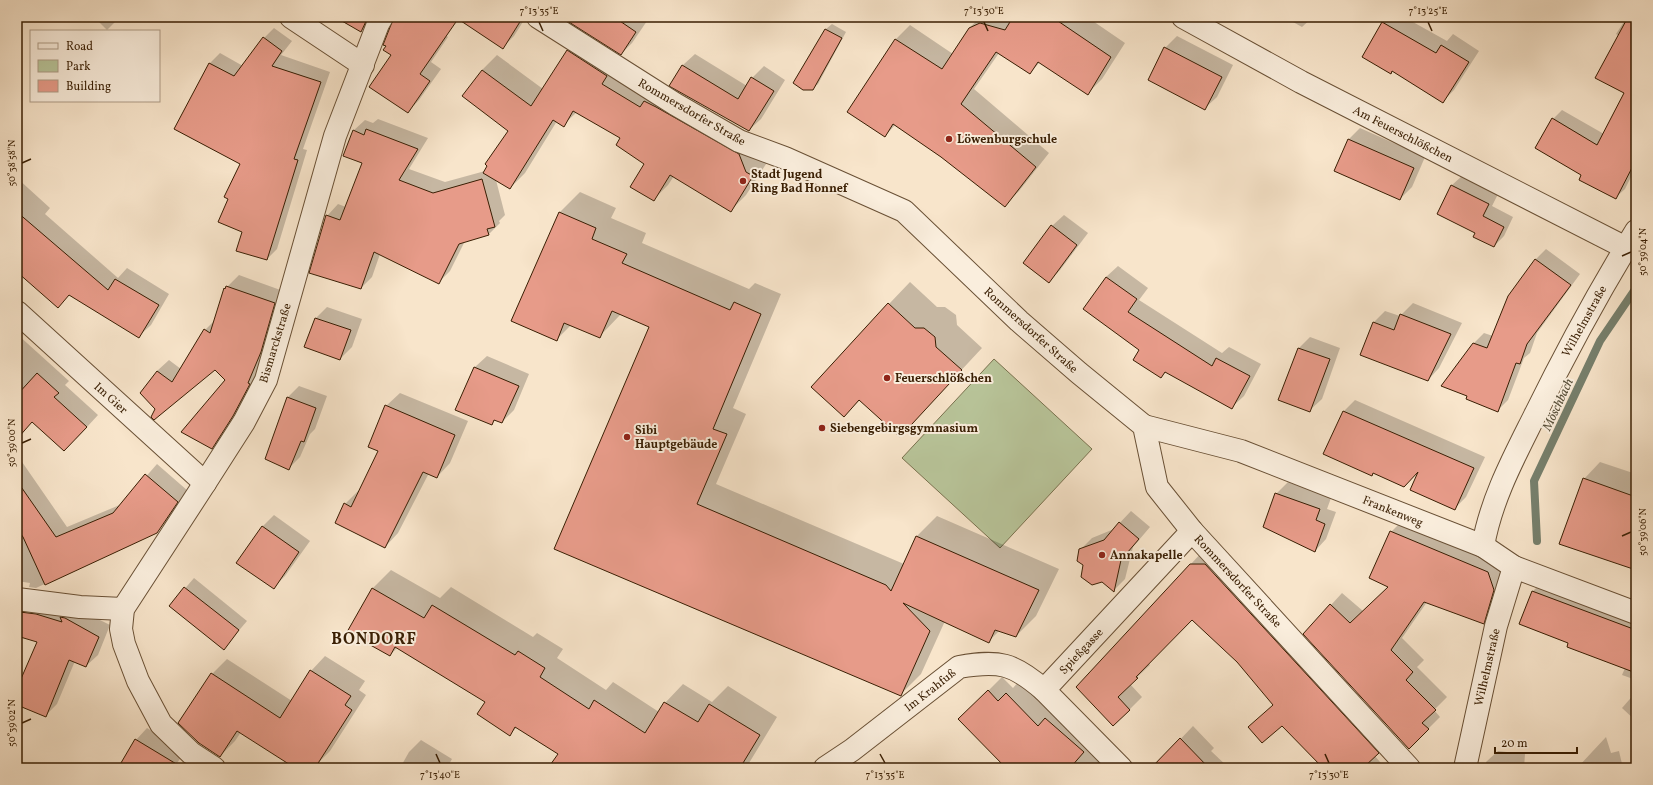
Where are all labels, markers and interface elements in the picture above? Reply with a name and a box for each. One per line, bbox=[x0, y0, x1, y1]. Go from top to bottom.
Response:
text: 7°13'35"E bbox=[520, 4, 558, 18]
text: 7°13'30"E bbox=[964, 4, 1004, 18]
text: 7°13'25"E bbox=[1408, 4, 1448, 18]
legend bbox=[30, 30, 160, 102]
text: Road bbox=[66, 39, 93, 55]
text: Park bbox=[66, 59, 91, 75]
street label: Rommersdorfer Straße bbox=[635, 76, 748, 150]
text: Building bbox=[66, 79, 111, 95]
street label: Am Feuerschlößchen bbox=[1350, 103, 1455, 167]
place label: Löwenburgschule bbox=[957, 132, 1057, 148]
marker: Löwenburgschule bbox=[944, 134, 954, 144]
text: 50°38'58"N bbox=[5, 139, 19, 187]
place label: Stadt Jugend Ring Bad Honnef bbox=[751, 167, 849, 197]
marker: Stadt Jugend Ring Bad Honnef bbox=[738, 176, 748, 186]
text: 50°39'04"N bbox=[1636, 227, 1650, 276]
street label: Wilhelmstraße bbox=[1559, 283, 1611, 360]
street label: Rommersdorfer Straße bbox=[980, 284, 1081, 378]
street label: Bismarckstraße bbox=[256, 301, 296, 385]
place label: Feuerschlößchen bbox=[895, 371, 992, 387]
marker: Feuerschlößchen bbox=[882, 373, 892, 383]
water label: Möschbach bbox=[1538, 375, 1579, 435]
street label: Im Gier bbox=[90, 379, 131, 418]
text: 50°39'00"N bbox=[5, 418, 19, 467]
place label: Siebengebirgsgymnasium bbox=[830, 421, 978, 437]
place label: Sibi Hauptgebäude bbox=[635, 423, 717, 453]
marker: Siebengebirgsgymnasium bbox=[817, 423, 827, 433]
marker: Sibi Hauptgebäude bbox=[622, 432, 632, 442]
street label: Frankenweg bbox=[1360, 492, 1425, 531]
text: 50°39'06"N bbox=[1636, 507, 1650, 556]
street label: Rommersdorfer Straße bbox=[1190, 532, 1285, 632]
place label: Annakapelle bbox=[1110, 548, 1183, 564]
marker: Annakapelle bbox=[1097, 550, 1107, 560]
street label: Spießgasse bbox=[1056, 625, 1108, 678]
street label: Wilhelmstraße bbox=[1471, 627, 1505, 708]
district label: BONDORF bbox=[331, 629, 417, 651]
street label: Im Krahfuß bbox=[901, 666, 960, 716]
text: 50°39'02"N bbox=[5, 698, 19, 747]
scale bar bbox=[1495, 729, 1577, 755]
text: 20 m bbox=[1501, 736, 1528, 752]
text: 7°13'40"E bbox=[420, 768, 460, 782]
text: 7°13'35"E bbox=[866, 768, 904, 782]
text: 7°13'30"E bbox=[1309, 768, 1349, 782]

